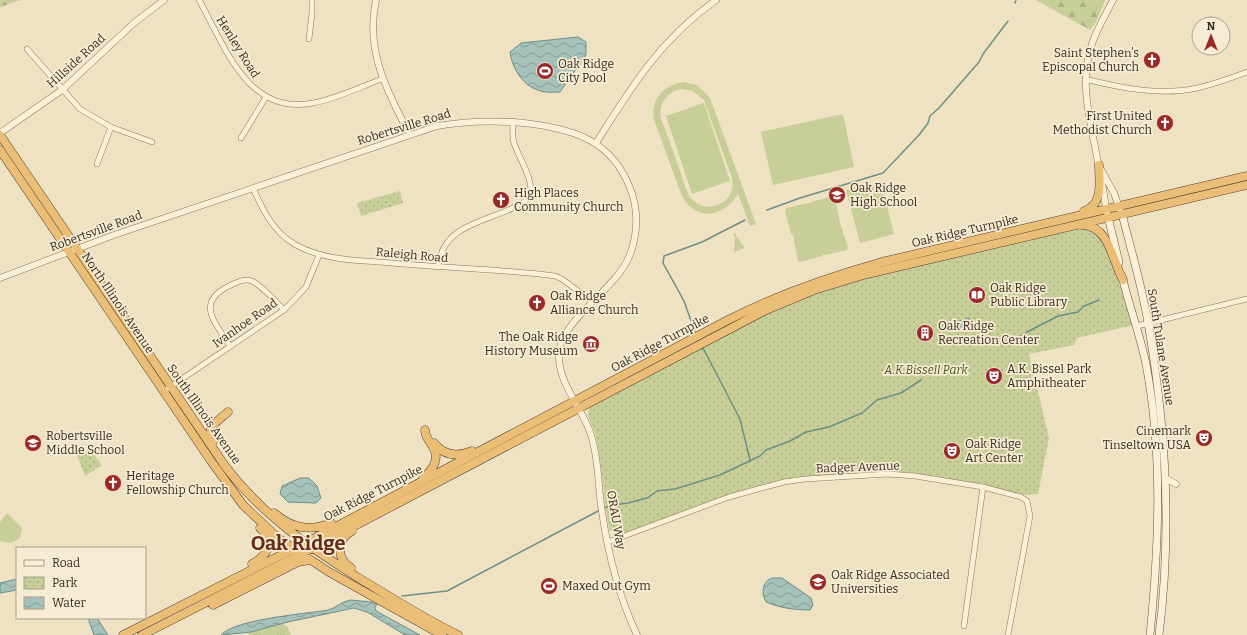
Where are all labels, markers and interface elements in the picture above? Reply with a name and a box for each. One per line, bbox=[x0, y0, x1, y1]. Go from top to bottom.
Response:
street label: Henley Road bbox=[213, 14, 263, 80]
north arrow bbox=[1191, 16, 1231, 56]
text: N bbox=[1207, 20, 1216, 33]
street label: Hillside Road bbox=[44, 31, 108, 91]
place label: Saint Stephen's Episcopal Church bbox=[1042, 46, 1140, 74]
church icon: Saint Stephen's Episcopal Church bbox=[1142, 50, 1162, 70]
place label: Oak Ridge City Pool bbox=[558, 57, 614, 85]
sports icon: Oak Ridge City Pool bbox=[535, 61, 555, 81]
street label: Robertsville Road bbox=[356, 106, 452, 148]
place label: First United Methodist Church bbox=[1052, 109, 1153, 137]
church icon: First United Methodist Church bbox=[1155, 113, 1175, 133]
place label: Oak Ridge High School bbox=[850, 181, 918, 209]
school or university icon: Oak Ridge High School bbox=[827, 185, 847, 205]
place label: High Places Community Church bbox=[514, 186, 624, 214]
church icon: High Places Community Church bbox=[491, 190, 511, 210]
street label: Robertsville Road bbox=[48, 208, 144, 254]
street label: Oak Ridge Turnpike bbox=[910, 212, 1020, 250]
street label: Raleigh Road bbox=[375, 245, 449, 265]
street label: North Illinois Avenue bbox=[79, 250, 157, 356]
place label: Oak Ridge Public Library bbox=[990, 281, 1068, 309]
library icon: Oak Ridge Public Library bbox=[967, 285, 987, 305]
street label: South Tulane Avenue bbox=[1145, 287, 1177, 407]
place label: Oak Ridge Alliance Church bbox=[550, 289, 639, 317]
church icon: Oak Ridge Alliance Church bbox=[527, 293, 547, 313]
street label: Ivanhoe Road bbox=[210, 296, 280, 350]
street label: Oak Ridge Turnpike bbox=[609, 311, 711, 375]
place label: Oak Ridge Recreation Center bbox=[938, 319, 1039, 347]
building icon: Oak Ridge Recreation Center bbox=[915, 323, 935, 343]
place label: The Oak Ridge History Museum bbox=[485, 330, 579, 358]
museum icon: The Oak Ridge History Museum bbox=[581, 334, 601, 354]
street label: South Illinois Avenue bbox=[164, 361, 244, 467]
place label: A.K. Bissel Park Amphitheater bbox=[1007, 362, 1092, 390]
park label: A.K.Bissell Park bbox=[883, 363, 968, 377]
theatre icon: A.K. Bissel Park Amphitheater bbox=[984, 366, 1004, 386]
place label: Cinemark Tinseltown USA bbox=[1103, 424, 1191, 452]
theatre icon: Cinemark Tinseltown USA bbox=[1194, 428, 1214, 448]
place label: Robertsville Middle School bbox=[46, 429, 125, 457]
school or university icon: Robertsville Middle School bbox=[23, 433, 43, 453]
place label: Oak Ridge Art Center bbox=[965, 437, 1024, 465]
theatre icon: Oak Ridge Art Center bbox=[942, 441, 962, 461]
street label: Badger Avenue bbox=[816, 459, 900, 475]
street label: Oak Ridge Turnpike bbox=[321, 462, 425, 524]
place label: Heritage Fellowship Church bbox=[126, 469, 229, 497]
church icon: Heritage Fellowship Church bbox=[103, 473, 123, 493]
street label: ORAU Way bbox=[604, 489, 628, 551]
district label: Oak Ridge bbox=[251, 531, 345, 555]
legend bbox=[16, 547, 146, 619]
text: Road bbox=[52, 556, 80, 570]
place label: Oak Ridge Associated Universities bbox=[831, 568, 950, 596]
school or university icon: Oak Ridge Associated Universities bbox=[808, 572, 828, 592]
text: Park bbox=[52, 576, 78, 590]
sports icon: Maxed Out Gym bbox=[539, 576, 559, 596]
place label: Maxed Out Gym bbox=[562, 579, 651, 593]
text: Water bbox=[52, 596, 87, 610]

